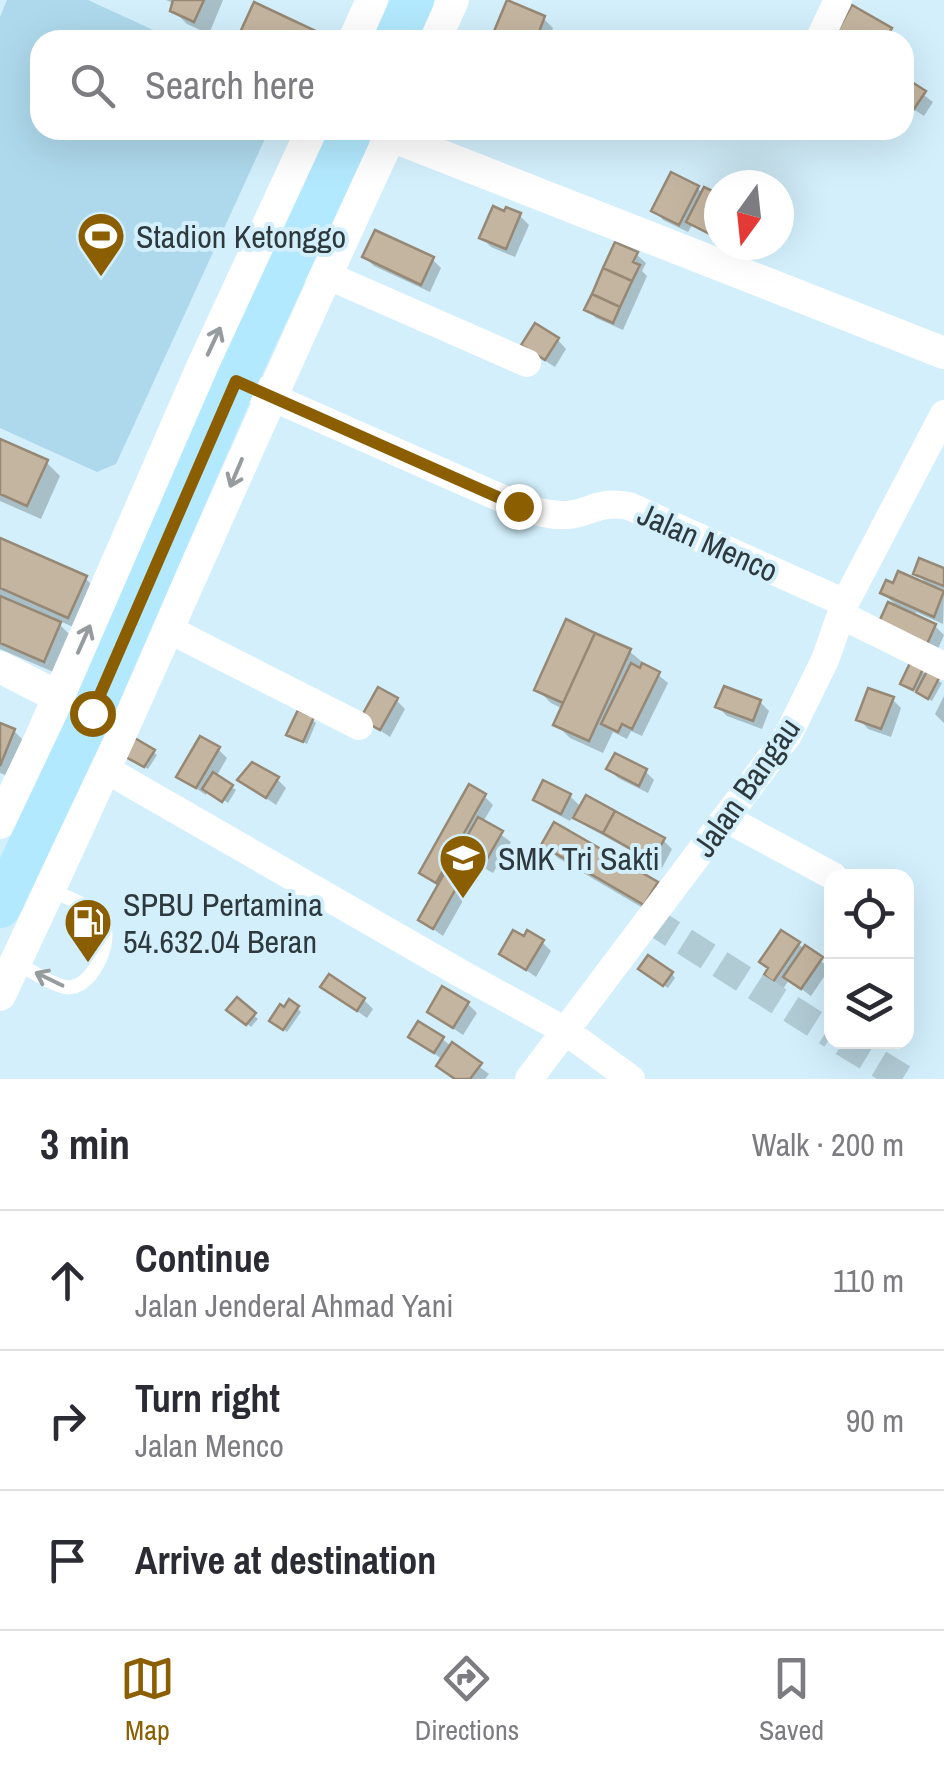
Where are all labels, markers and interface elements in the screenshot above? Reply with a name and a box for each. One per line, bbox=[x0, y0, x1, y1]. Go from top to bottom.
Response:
search box bbox=[30, 30, 914, 140]
icon: search bbox=[65, 58, 120, 113]
text: Search here bbox=[145, 60, 315, 111]
north arrow bbox=[704, 170, 794, 260]
sports icon: Stadion Ketonggo bbox=[75, 210, 127, 278]
place label: Stadion Ketonggo bbox=[136, 215, 346, 258]
one-way arrow bbox=[206, 327, 225, 357]
one-way arrow bbox=[226, 457, 244, 488]
route end bbox=[496, 484, 542, 530]
street label: Jalan Menco bbox=[631, 492, 785, 592]
one-way arrow bbox=[76, 624, 94, 655]
route start bbox=[70, 691, 116, 737]
street label: Jalan Bangau bbox=[682, 709, 810, 865]
school or university icon: SMK Tri Sakti bbox=[437, 832, 489, 900]
place label: SMK Tri Sakti bbox=[498, 837, 660, 880]
map controls bbox=[824, 869, 914, 1049]
button: locate bbox=[824, 869, 914, 959]
place label: SPBU Pertamina 54.632.04 Beran bbox=[123, 883, 323, 963]
fuel station icon: SPBU Pertamina 54.632.04 Beran bbox=[62, 896, 114, 964]
button: layers bbox=[824, 959, 914, 1049]
one-way arrow bbox=[35, 969, 65, 988]
text: 3 min bbox=[40, 1116, 130, 1172]
text: Walk · 200 m bbox=[752, 1123, 904, 1166]
text: Continue bbox=[135, 1233, 270, 1284]
icon: ahead bbox=[40, 1253, 95, 1308]
text: 110 m bbox=[833, 1259, 904, 1302]
text: Jalan Jenderal Ahmad Yani bbox=[135, 1284, 454, 1327]
text: Turn right bbox=[135, 1373, 280, 1424]
icon: right bbox=[40, 1393, 95, 1448]
text: 90 m bbox=[846, 1399, 904, 1442]
text: Jalan Menco bbox=[135, 1424, 284, 1467]
icon: arrive bbox=[40, 1533, 95, 1588]
text: Arrive at destination bbox=[135, 1535, 436, 1586]
tab: Map bbox=[120, 1651, 175, 1749]
tab: Directions bbox=[415, 1651, 519, 1749]
tab: Saved bbox=[759, 1651, 824, 1749]

